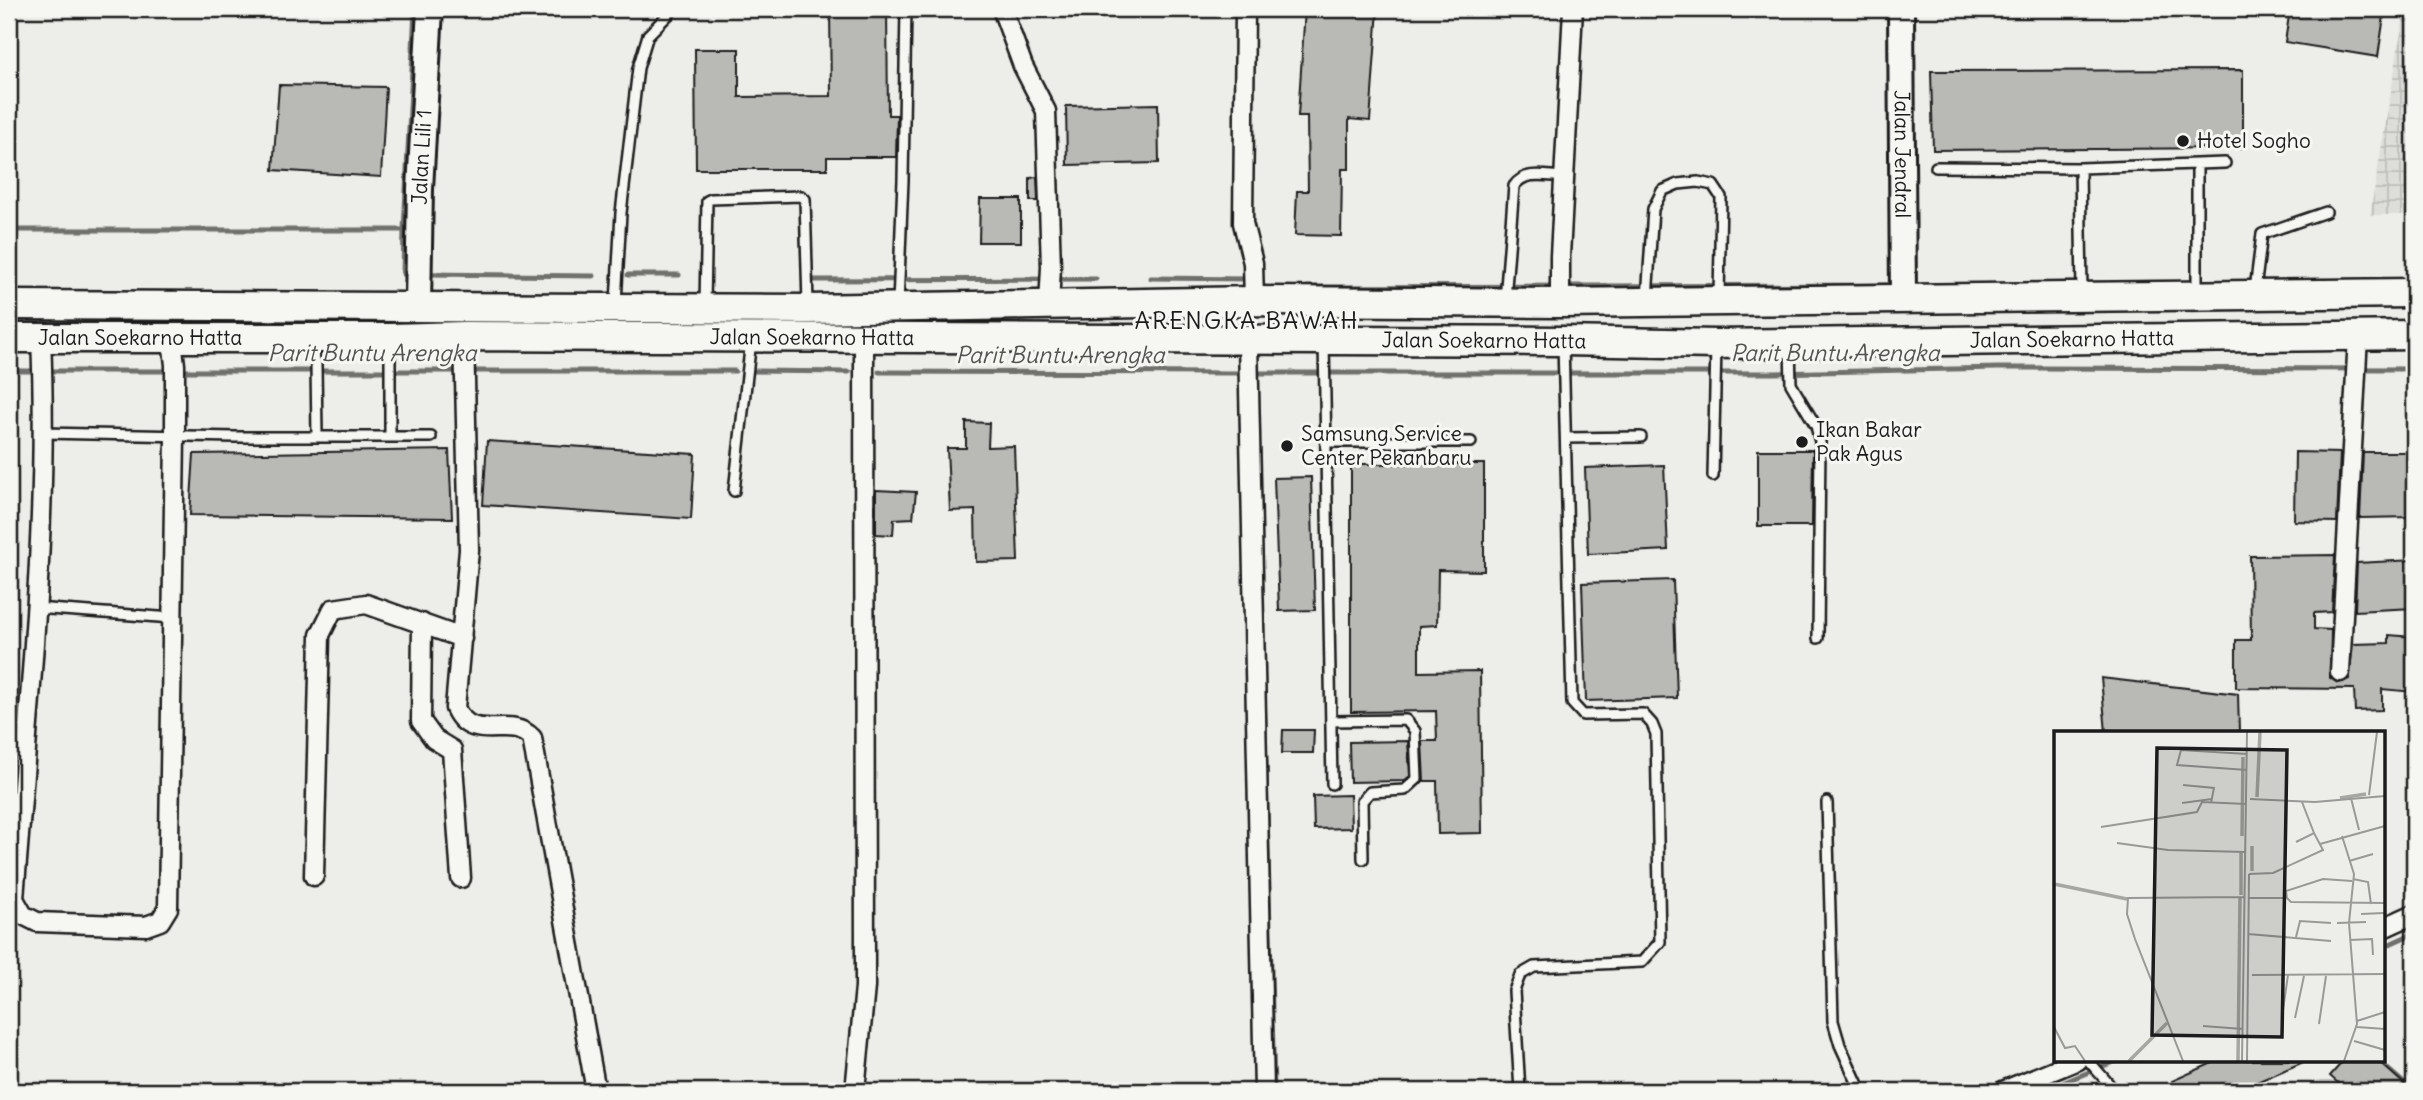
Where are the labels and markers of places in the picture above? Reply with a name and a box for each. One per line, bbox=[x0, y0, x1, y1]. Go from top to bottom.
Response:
place label: Hotel Sogho bbox=[2197, 127, 2311, 154]
marker: Hotel Sogho bbox=[2175, 133, 2191, 149]
place label: Ikan Bakar Pak Agus bbox=[1816, 416, 1922, 467]
place label: Samsung Service Center Pekanbaru bbox=[1301, 420, 1472, 471]
marker: Ikan Bakar Pak Agus bbox=[1794, 434, 1810, 450]
marker: Samsung Service Center Pekanbaru bbox=[1279, 438, 1295, 454]

